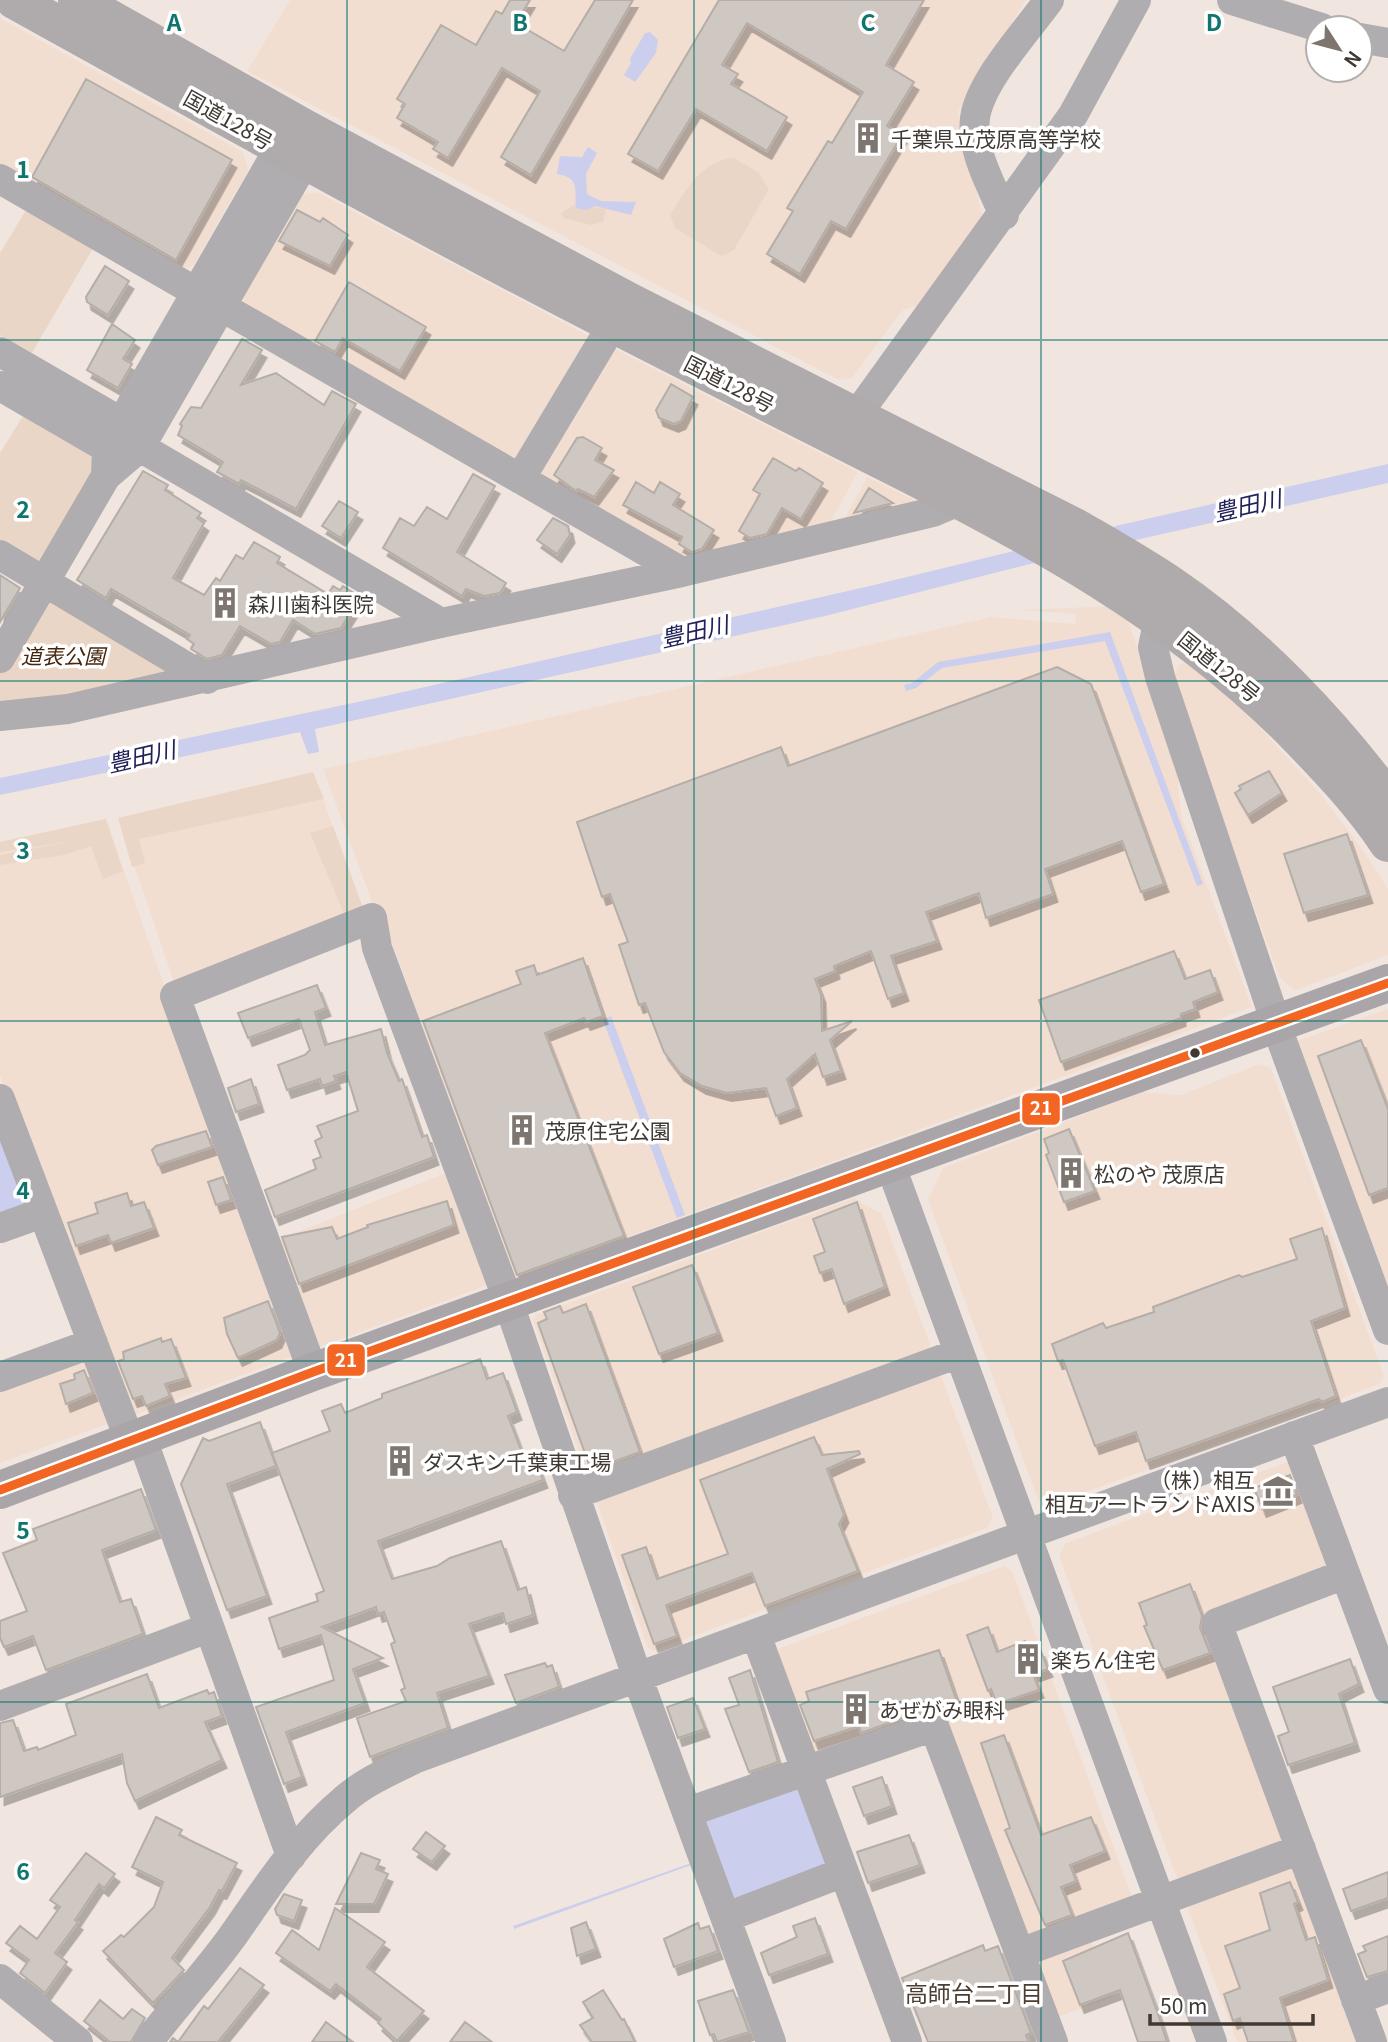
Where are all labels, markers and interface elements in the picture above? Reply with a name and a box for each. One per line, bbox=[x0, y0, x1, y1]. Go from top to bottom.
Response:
text: A bbox=[166, 4, 182, 38]
text: B bbox=[512, 4, 528, 38]
text: C bbox=[860, 4, 876, 38]
text: D bbox=[1206, 4, 1222, 38]
north arrow bbox=[1304, 14, 1374, 84]
text: N bbox=[1339, 46, 1369, 74]
street label: 国道128号 bbox=[179, 82, 279, 156]
building icon: 千葉県立茂原高等学校 bbox=[851, 121, 885, 155]
place label: 千葉県立茂原高等学校 bbox=[891, 123, 1101, 153]
text: 1 bbox=[16, 151, 30, 185]
street label: 国道128号 bbox=[680, 347, 780, 419]
water label: 豊田川 bbox=[1210, 479, 1287, 528]
text: 2 bbox=[16, 491, 30, 525]
building icon: 森川歯科医院 bbox=[208, 586, 242, 620]
place label: 森川歯科医院 bbox=[248, 588, 374, 618]
water label: 豊田川 bbox=[657, 605, 734, 654]
street label: 国道128号 bbox=[1172, 624, 1268, 708]
park label: 道表公園 bbox=[21, 640, 108, 670]
water label: 豊田川 bbox=[104, 730, 181, 779]
text: 3 bbox=[16, 832, 30, 866]
unlabelled marker bbox=[1188, 1046, 1202, 1060]
line badge: 21 bbox=[1021, 1092, 1061, 1126]
text: 21 bbox=[1030, 1093, 1052, 1120]
building icon: 茂原住宅公園 bbox=[505, 1113, 539, 1147]
place label: 茂原住宅公園 bbox=[545, 1115, 671, 1145]
building icon: 松のや 茂原店 bbox=[1054, 1156, 1088, 1190]
place label: 松のや 茂原店 bbox=[1094, 1158, 1225, 1188]
text: 4 bbox=[16, 1172, 30, 1206]
line badge: 21 bbox=[326, 1343, 366, 1377]
text: 21 bbox=[335, 1345, 357, 1372]
building icon: ダスキン千葉東工場 bbox=[383, 1444, 417, 1478]
place label: ダスキン千葉東工場 bbox=[423, 1446, 611, 1476]
place label: （株）相互 相互アートランドAXIS bbox=[1045, 1464, 1255, 1518]
museum icon: （株）相互 相互アートランドAXIS bbox=[1261, 1474, 1295, 1508]
text: 5 bbox=[16, 1512, 30, 1546]
building icon: 楽ちん住宅 bbox=[1011, 1642, 1045, 1676]
place label: 楽ちん住宅 bbox=[1051, 1644, 1156, 1674]
building icon: あぜがみ眼科 bbox=[839, 1692, 873, 1726]
place label: あぜがみ眼科 bbox=[879, 1694, 1005, 1724]
text: 6 bbox=[16, 1853, 30, 1887]
district label: 高師台二丁目 bbox=[905, 1975, 1043, 2009]
scale bar bbox=[1150, 1982, 1313, 2026]
text: 50 m bbox=[1160, 1990, 1207, 2020]

